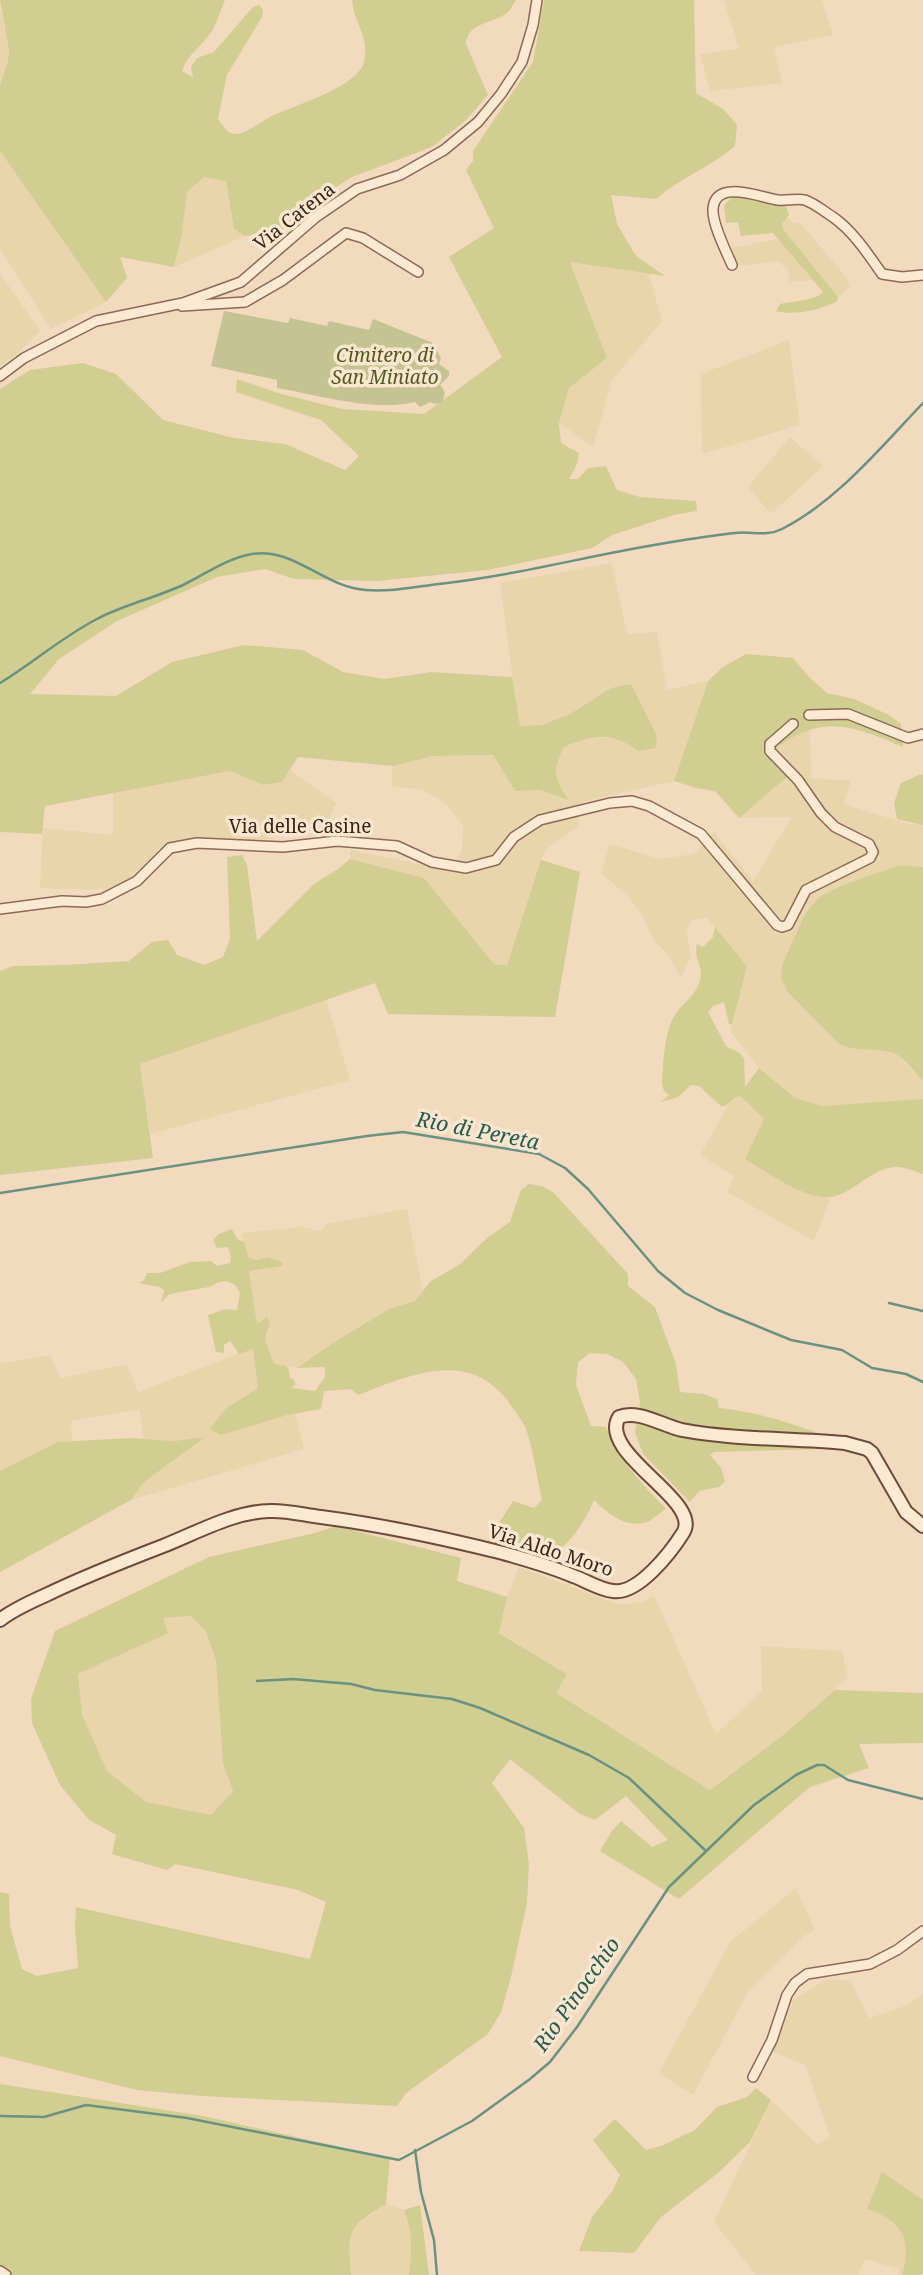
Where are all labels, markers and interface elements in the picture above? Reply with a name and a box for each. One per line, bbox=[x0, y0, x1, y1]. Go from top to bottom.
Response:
street label: Via Catena bbox=[248, 176, 340, 256]
park label: Cimitero di San Miniato bbox=[331, 342, 439, 390]
street label: Via delle Casine bbox=[229, 813, 371, 839]
water label: Rio di Pereta bbox=[413, 1104, 543, 1156]
street label: Via Aldo Moro bbox=[485, 1518, 617, 1582]
water label: Rio Pinocchio bbox=[526, 1931, 626, 2057]

